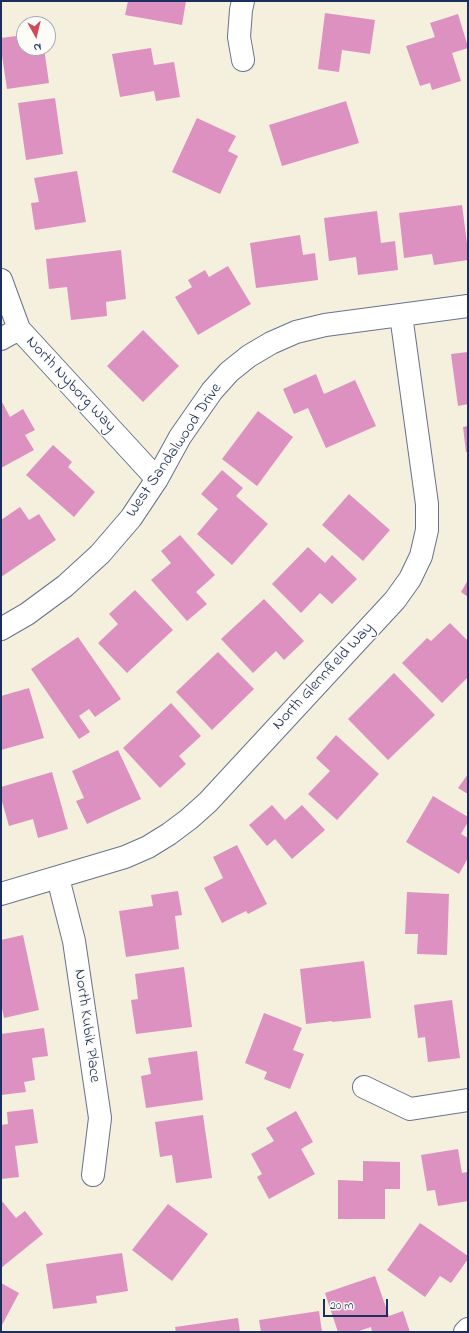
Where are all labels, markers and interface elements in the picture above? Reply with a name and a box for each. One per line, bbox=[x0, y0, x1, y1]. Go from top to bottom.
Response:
north arrow bbox=[16, 16, 56, 56]
text: N bbox=[33, 38, 42, 55]
street label: North Nyborg Way bbox=[21, 333, 119, 437]
street label: West Sandalwood Drive bbox=[123, 380, 227, 522]
street label: North Glennfield Way bbox=[269, 619, 379, 735]
street label: North Kubik Place bbox=[69, 968, 103, 1084]
scale bar bbox=[325, 1291, 390, 1317]
text: 20 m bbox=[330, 1297, 353, 1315]

